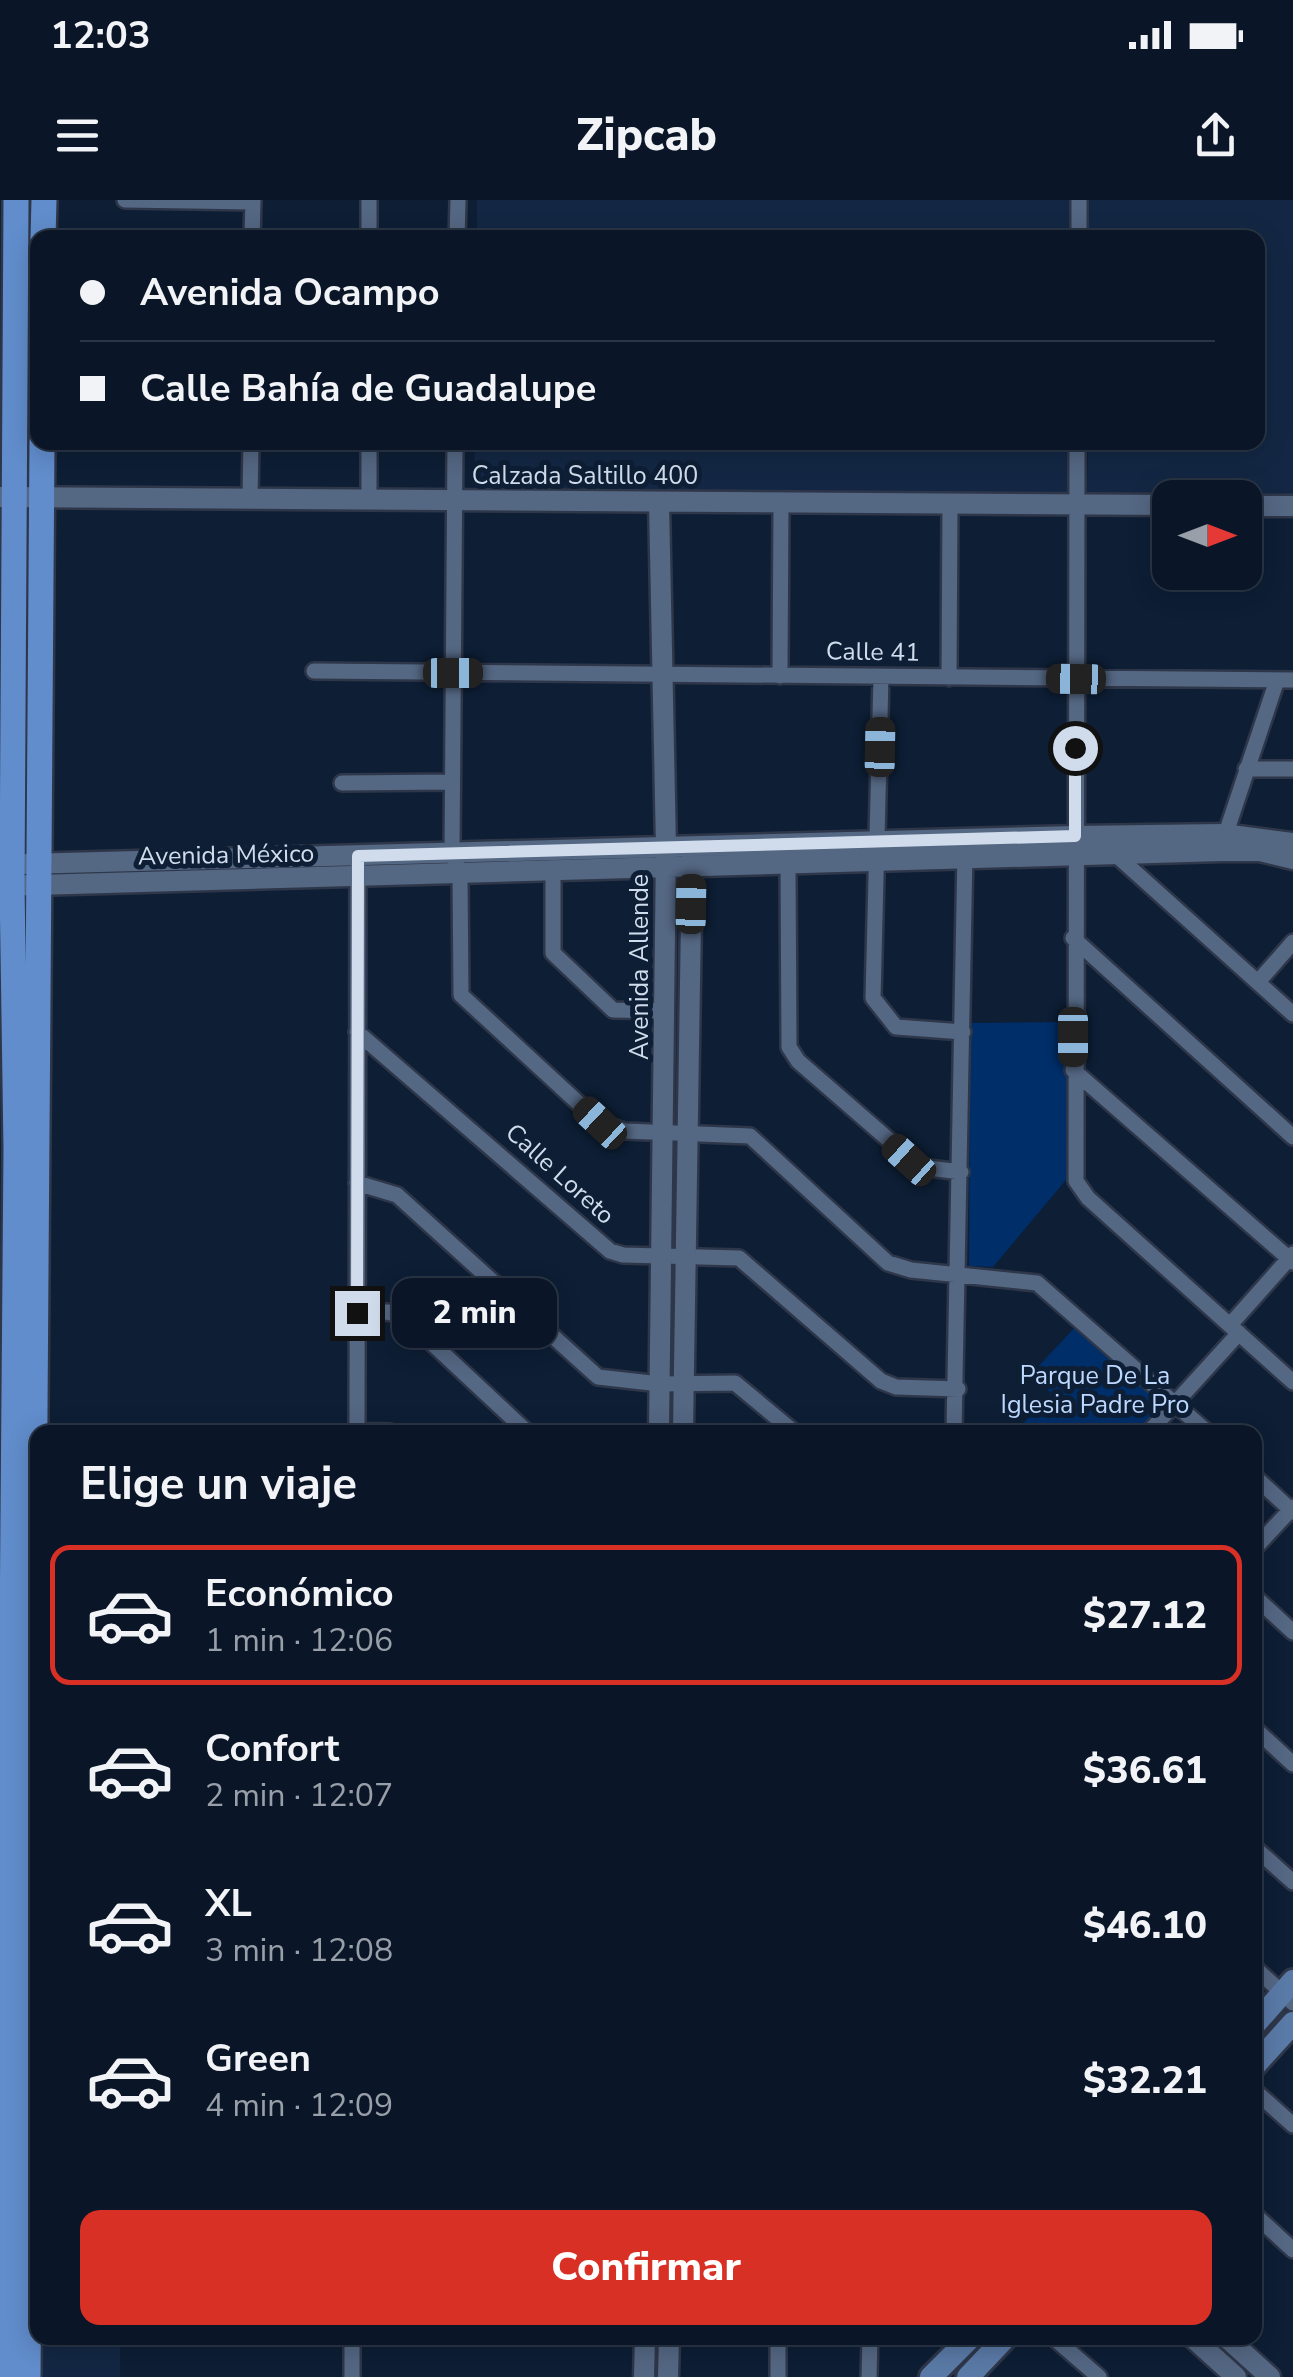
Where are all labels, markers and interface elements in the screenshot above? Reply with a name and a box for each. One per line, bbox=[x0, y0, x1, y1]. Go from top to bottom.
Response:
text: 12:03 bbox=[50, 10, 151, 61]
text: Zipcab bbox=[576, 105, 717, 166]
icon: menu bbox=[50, 108, 105, 163]
icon: share bbox=[1188, 108, 1243, 163]
text: Avenida Ocampo bbox=[140, 267, 440, 318]
text: Calle Bahía de Guadalupe bbox=[140, 363, 596, 414]
street label: Calzada Saltillo 400 bbox=[472, 459, 698, 493]
north arrow bbox=[1152, 480, 1262, 590]
map controls bbox=[1152, 480, 1262, 590]
street label: Calle 41 bbox=[826, 634, 920, 670]
car bbox=[423, 658, 483, 688]
car bbox=[1046, 663, 1106, 695]
car bbox=[864, 717, 896, 777]
route start bbox=[1053, 726, 1098, 771]
street label: Avenida México bbox=[137, 836, 315, 874]
street label: Avenida Allende bbox=[623, 874, 657, 1060]
car bbox=[675, 874, 707, 934]
car bbox=[1058, 1007, 1088, 1067]
car bbox=[568, 1092, 632, 1154]
street label: Calle Loreto bbox=[498, 1116, 622, 1232]
car bbox=[877, 1129, 941, 1191]
callout: 2 min bbox=[392, 1278, 557, 1348]
route end bbox=[335, 1291, 380, 1336]
text: 2 min bbox=[432, 1291, 517, 1334]
park label: Parque De La Iglesia Padre Pro bbox=[1001, 1359, 1189, 1422]
text: Elige un viaje bbox=[80, 1454, 357, 1515]
text: Económico bbox=[205, 1568, 394, 1619]
icon: car bbox=[85, 1570, 175, 1660]
text: $27.12 bbox=[1083, 1590, 1207, 1641]
text: 1 min · 12:06 bbox=[205, 1619, 393, 1662]
text: Confort bbox=[205, 1723, 339, 1774]
icon: car bbox=[85, 1725, 175, 1815]
text: $36.61 bbox=[1083, 1745, 1207, 1796]
text: 2 min · 12:07 bbox=[205, 1774, 393, 1817]
text: XL bbox=[205, 1878, 252, 1929]
icon: car bbox=[85, 1880, 175, 1970]
text: $46.10 bbox=[1083, 1900, 1207, 1951]
text: 3 min · 12:08 bbox=[205, 1929, 393, 1972]
text: Green bbox=[205, 2033, 311, 2084]
icon: car bbox=[85, 2035, 175, 2125]
text: $32.21 bbox=[1083, 2055, 1207, 2106]
text: 4 min · 12:09 bbox=[205, 2084, 393, 2127]
button: Confirmar bbox=[80, 2210, 1212, 2325]

